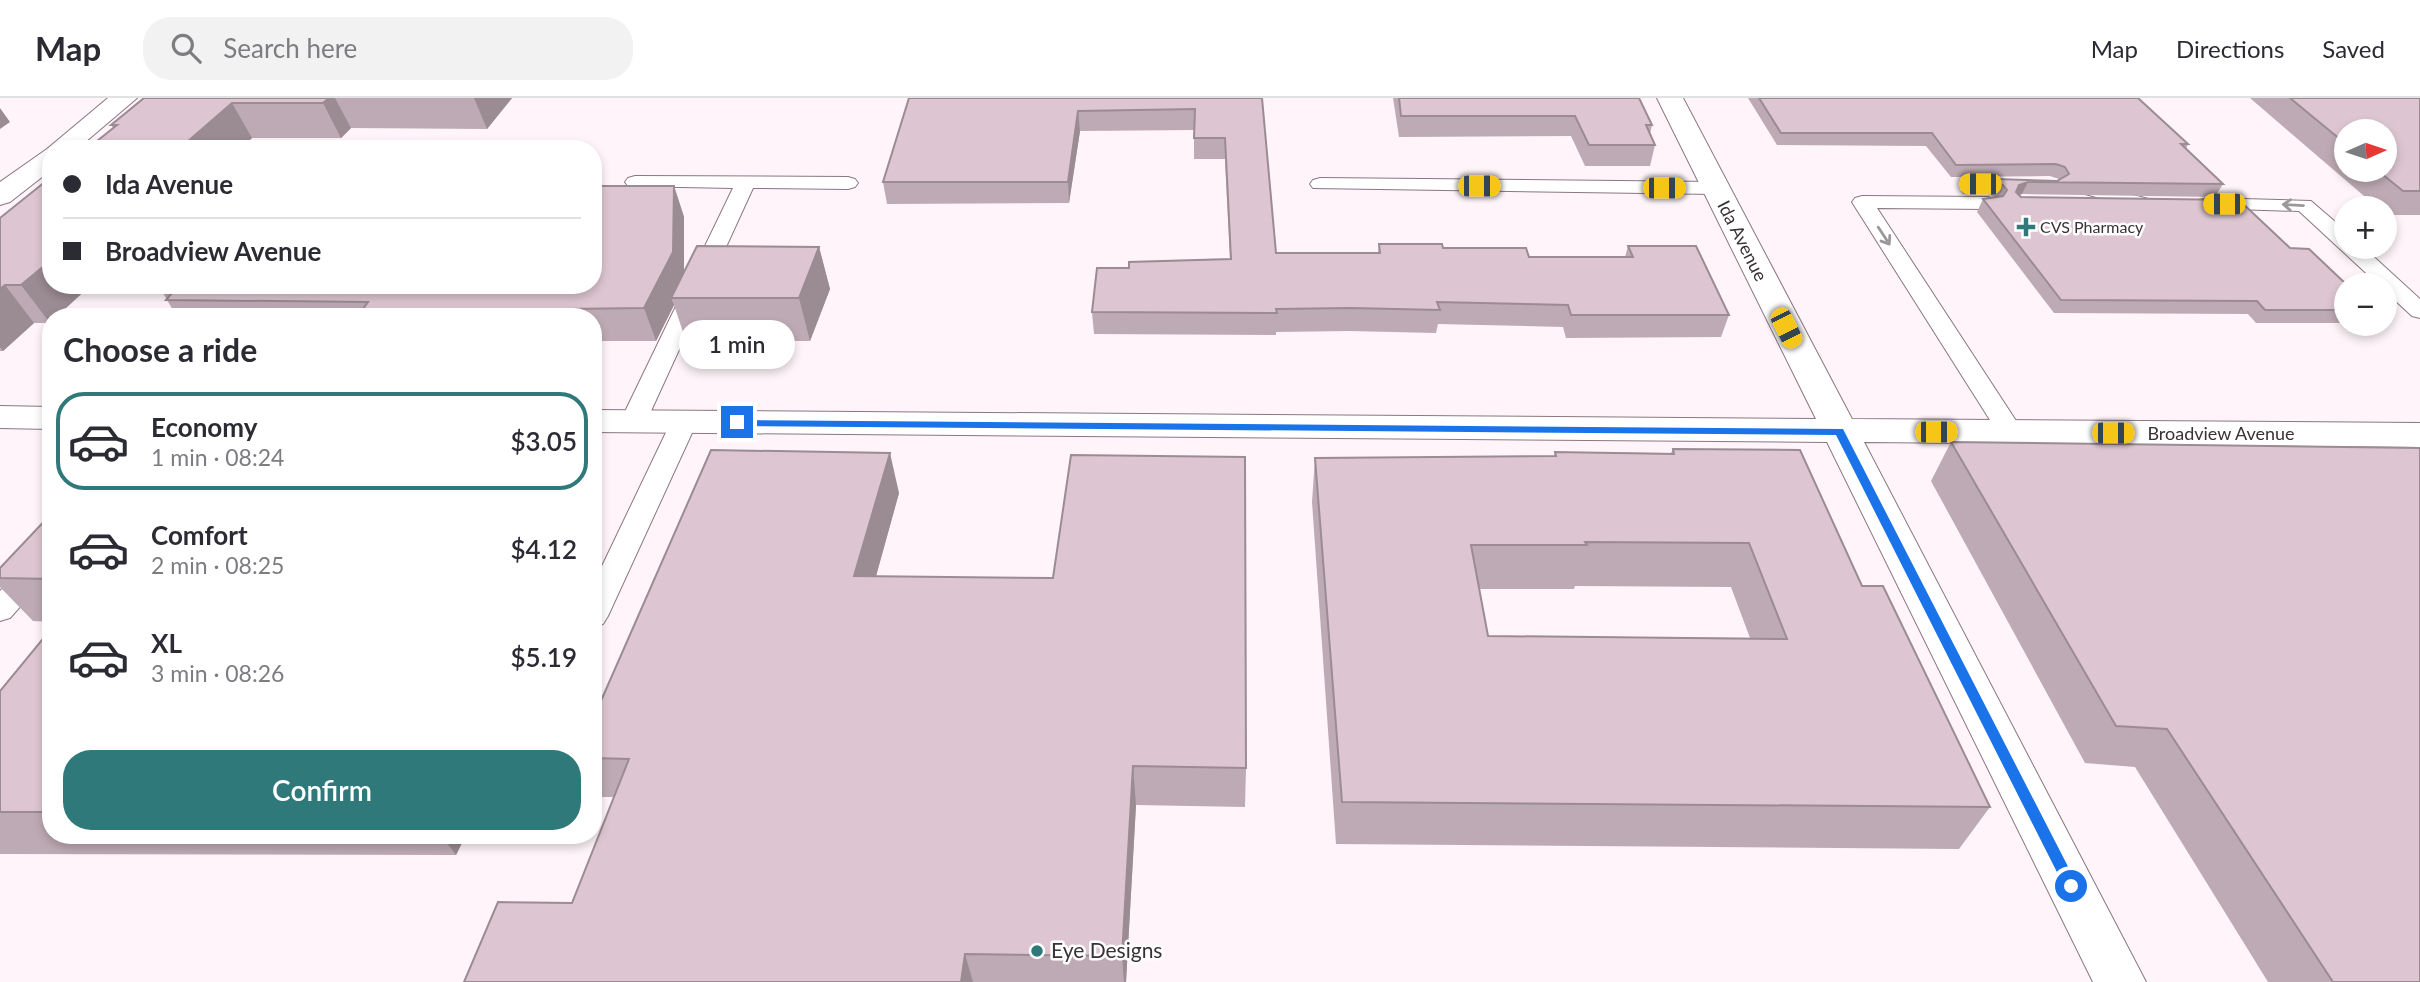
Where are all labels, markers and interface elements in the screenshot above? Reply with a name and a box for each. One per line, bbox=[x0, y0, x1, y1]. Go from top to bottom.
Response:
search box bbox=[143, 17, 633, 80]
text: Map bbox=[35, 28, 101, 68]
icon: search bbox=[167, 29, 205, 67]
text: Search here bbox=[223, 32, 357, 64]
text: Map bbox=[2091, 34, 2138, 63]
text: Directions bbox=[2176, 34, 2284, 63]
text: Saved bbox=[2322, 34, 2385, 63]
north arrow bbox=[2334, 119, 2398, 182]
map controls bbox=[2334, 119, 2397, 336]
text: Ida Avenue bbox=[105, 168, 233, 200]
car bbox=[1960, 174, 2002, 195]
car bbox=[1459, 176, 1501, 197]
car bbox=[1644, 178, 1686, 199]
car bbox=[2204, 194, 2246, 215]
button: + bbox=[2334, 196, 2397, 259]
street label: Ida Avenue bbox=[1713, 197, 1773, 284]
one-way arrow bbox=[2282, 199, 2305, 212]
place label: CVS Pharmacy bbox=[2040, 217, 2144, 236]
marker: CVS Pharmacy bbox=[2018, 219, 2034, 235]
one-way arrow bbox=[1878, 225, 1892, 245]
text: Broadview Avenue bbox=[105, 235, 321, 267]
button: − bbox=[2334, 273, 2397, 336]
car bbox=[1768, 305, 1805, 351]
callout: 1 min bbox=[679, 320, 795, 370]
text: Choose a ride bbox=[63, 330, 257, 369]
text: 1 min bbox=[709, 330, 765, 358]
route end bbox=[721, 406, 753, 438]
icon: car bbox=[67, 410, 130, 473]
text: Economy bbox=[151, 411, 257, 443]
car bbox=[1916, 422, 1958, 443]
street label: Broadview Avenue bbox=[2147, 422, 2295, 444]
car bbox=[2093, 423, 2135, 444]
text: $3.05 bbox=[511, 425, 577, 457]
text: 1 min · 08:24 bbox=[151, 443, 284, 471]
icon: car bbox=[67, 518, 130, 581]
text: Comfort bbox=[151, 519, 248, 551]
text: $4.12 bbox=[511, 533, 577, 565]
text: 2 min · 08:25 bbox=[151, 551, 284, 579]
icon: car bbox=[67, 626, 130, 689]
text: XL bbox=[151, 627, 182, 659]
text: $5.19 bbox=[511, 641, 577, 673]
text: 3 min · 08:26 bbox=[151, 659, 284, 687]
button: Confirm bbox=[63, 750, 581, 830]
route start bbox=[2055, 870, 2087, 902]
place label: Eye Designs bbox=[1051, 937, 1162, 962]
marker: Eye Designs bbox=[1029, 943, 1045, 959]

